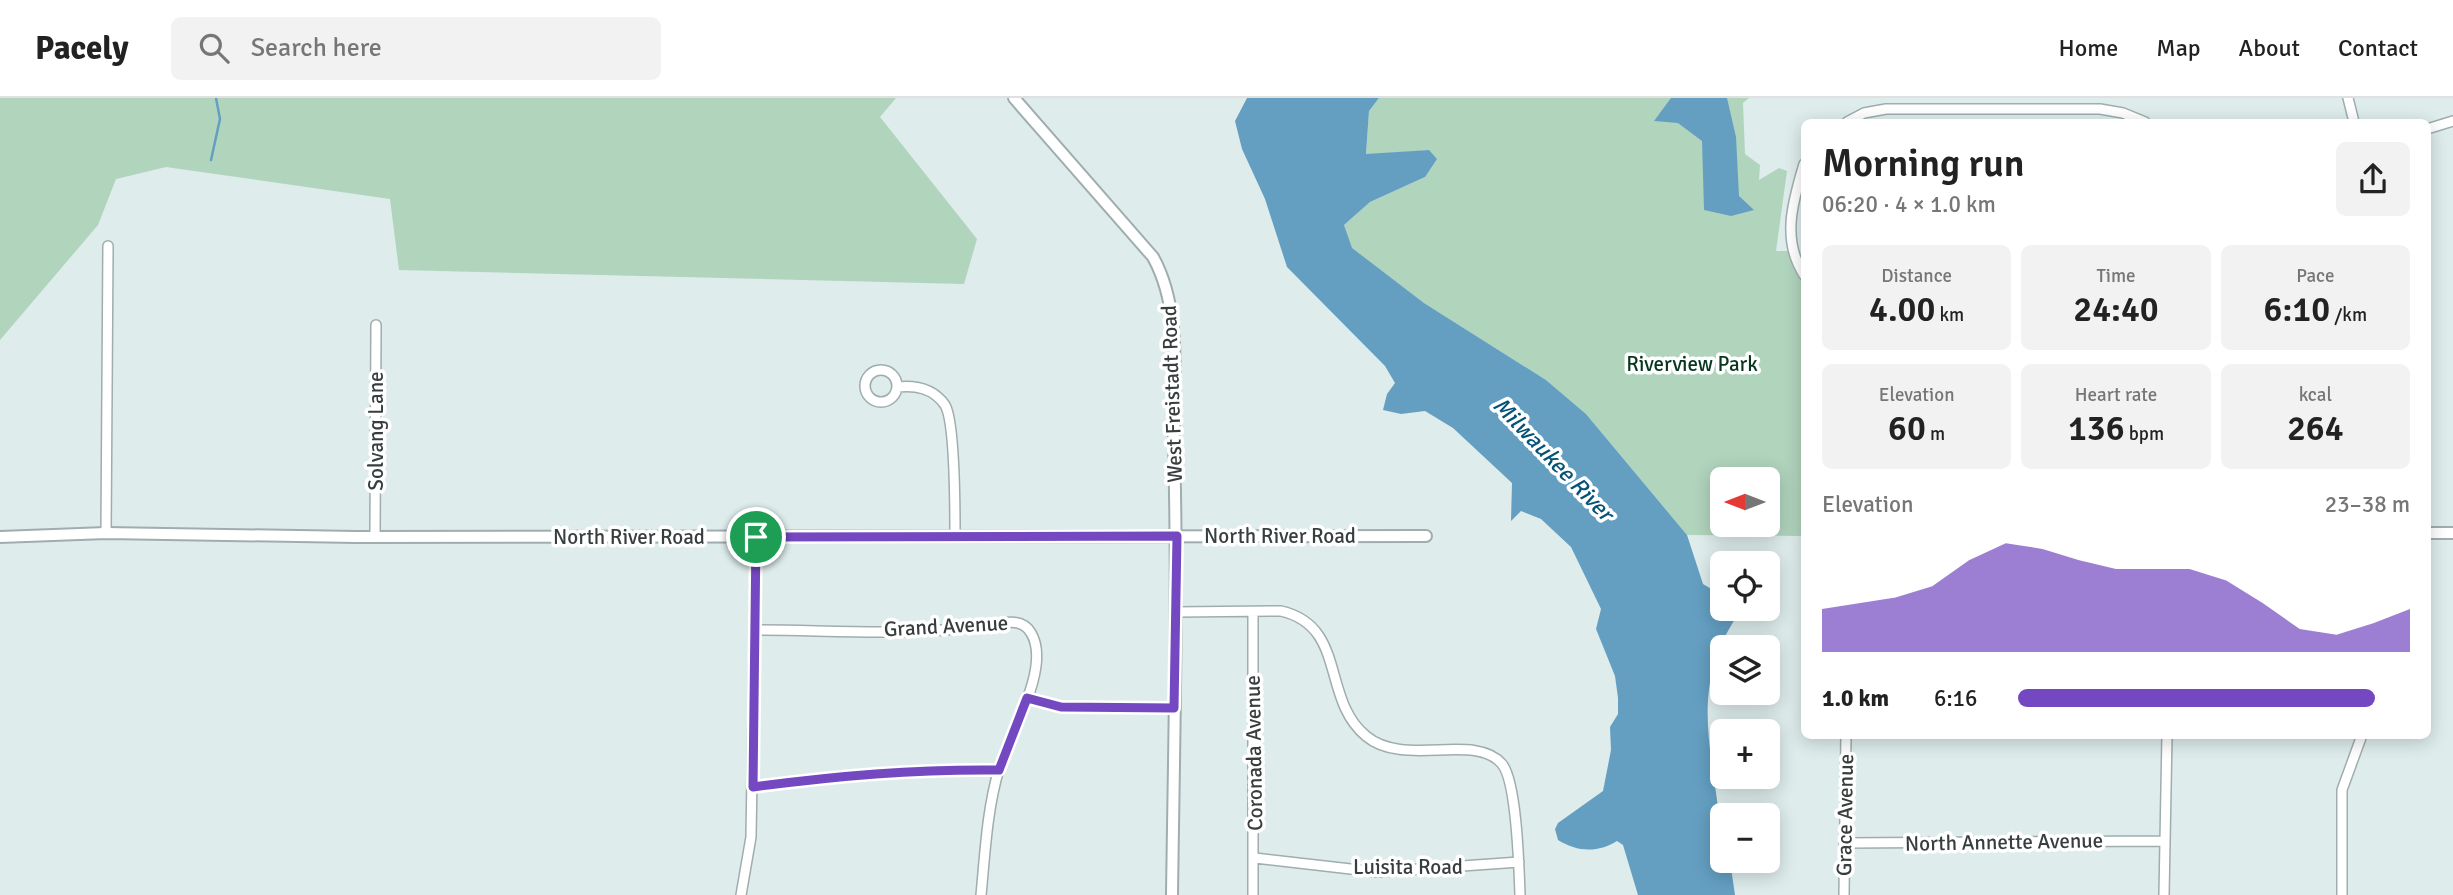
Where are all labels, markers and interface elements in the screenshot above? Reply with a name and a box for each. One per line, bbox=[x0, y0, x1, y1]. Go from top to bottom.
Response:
search box bbox=[171, 17, 661, 80]
text: Pacely bbox=[35, 28, 129, 69]
icon: search bbox=[195, 29, 233, 67]
text: Search here bbox=[251, 32, 382, 64]
text: Home bbox=[2058, 33, 2118, 63]
text: Map bbox=[2156, 33, 2201, 63]
text: About bbox=[2239, 33, 2300, 63]
text: Contact bbox=[2338, 33, 2418, 63]
text: Morning run bbox=[1822, 140, 2025, 187]
button: share bbox=[2336, 142, 2410, 216]
text: 06:20 · 4 × 1.0 km bbox=[1822, 190, 1996, 219]
text: Distance bbox=[1881, 264, 1952, 288]
text: Time bbox=[2096, 264, 2136, 288]
text: Pace bbox=[2296, 264, 2334, 288]
text: 4.00 bbox=[1869, 288, 1935, 331]
text: 24:40 bbox=[2073, 288, 2159, 331]
text: 6:10 bbox=[2264, 288, 2330, 331]
text: km bbox=[1935, 303, 1964, 327]
text: /km bbox=[2330, 303, 2367, 327]
street label: West Freistadt Road bbox=[1156, 305, 1188, 483]
park label: Riverview Park bbox=[1626, 351, 1758, 377]
street label: Solvang Lane bbox=[363, 371, 389, 491]
text: Elevation bbox=[1879, 383, 1955, 407]
text: Heart rate bbox=[2075, 383, 2157, 407]
text: kcal bbox=[2299, 383, 2332, 407]
water label: Milwaukee River bbox=[1487, 391, 1622, 530]
text: 60 bbox=[1888, 407, 1926, 450]
text: 136 bbox=[2068, 407, 2125, 450]
text: 264 bbox=[2287, 407, 2344, 450]
text: m bbox=[1926, 422, 1945, 446]
text: bpm bbox=[2125, 422, 2164, 446]
north arrow bbox=[1710, 467, 1780, 537]
map controls bbox=[1710, 467, 1780, 873]
text: Elevation bbox=[1822, 490, 1914, 519]
text: 23–38 m bbox=[2325, 490, 2410, 519]
pin bbox=[726, 507, 786, 567]
icon: arrive bbox=[737, 518, 775, 556]
street label: North River Road bbox=[1204, 523, 1356, 549]
street label: North River Road bbox=[553, 524, 705, 550]
button: locate bbox=[1710, 551, 1780, 621]
street label: Grand Avenue bbox=[883, 610, 1009, 642]
button: layers bbox=[1710, 635, 1780, 705]
street label: Coronada Avenue bbox=[1240, 675, 1268, 831]
text: 1.0 km bbox=[1822, 684, 1889, 713]
text: 6:16 bbox=[1934, 684, 1977, 713]
button: + bbox=[1710, 719, 1780, 789]
street label: Grace Avenue bbox=[1831, 754, 1859, 876]
button: − bbox=[1710, 803, 1780, 873]
street label: North Annette Avenue bbox=[1905, 827, 2103, 857]
street label: Luisita Road bbox=[1353, 854, 1463, 880]

